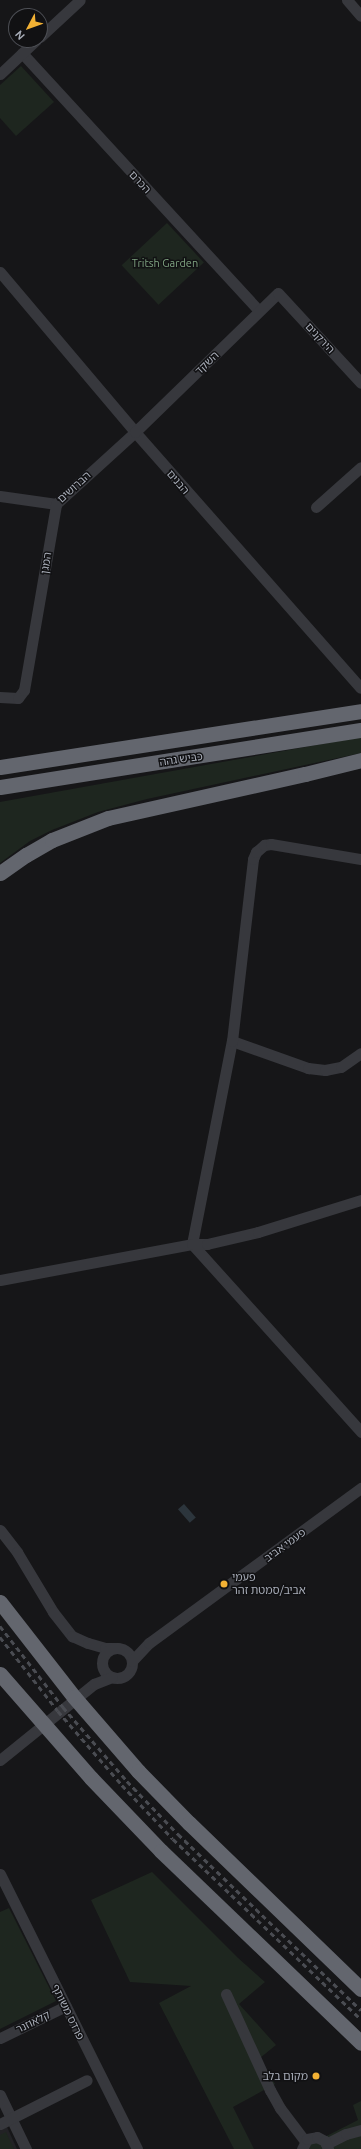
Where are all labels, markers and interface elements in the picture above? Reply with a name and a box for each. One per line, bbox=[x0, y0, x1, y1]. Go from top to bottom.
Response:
north arrow bbox=[8, 8, 48, 48]
text: N bbox=[12, 28, 27, 42]
street label: הכרם bbox=[126, 168, 154, 196]
park label: Tritsh Garden bbox=[132, 256, 198, 270]
street label: הירקנים bbox=[303, 320, 337, 356]
street label: השקד bbox=[192, 349, 222, 377]
street label: הבנים bbox=[164, 467, 192, 497]
street label: הברושים bbox=[55, 469, 93, 505]
street label: המגן bbox=[38, 551, 54, 575]
street label: כביש גהה bbox=[158, 749, 204, 769]
street label: פעמי אביב bbox=[262, 1525, 308, 1565]
place label: פעמי אביב/סמטת זהר bbox=[232, 1571, 306, 1597]
marker: פעמי אביב/סמטת זהר bbox=[219, 1579, 229, 1589]
street label: פרדס משותף bbox=[49, 1982, 87, 2042]
street label: קלאוזנר bbox=[14, 2008, 52, 2036]
place label: מקום בלב bbox=[263, 2069, 308, 2083]
marker: מקום בלב bbox=[311, 2071, 321, 2081]

